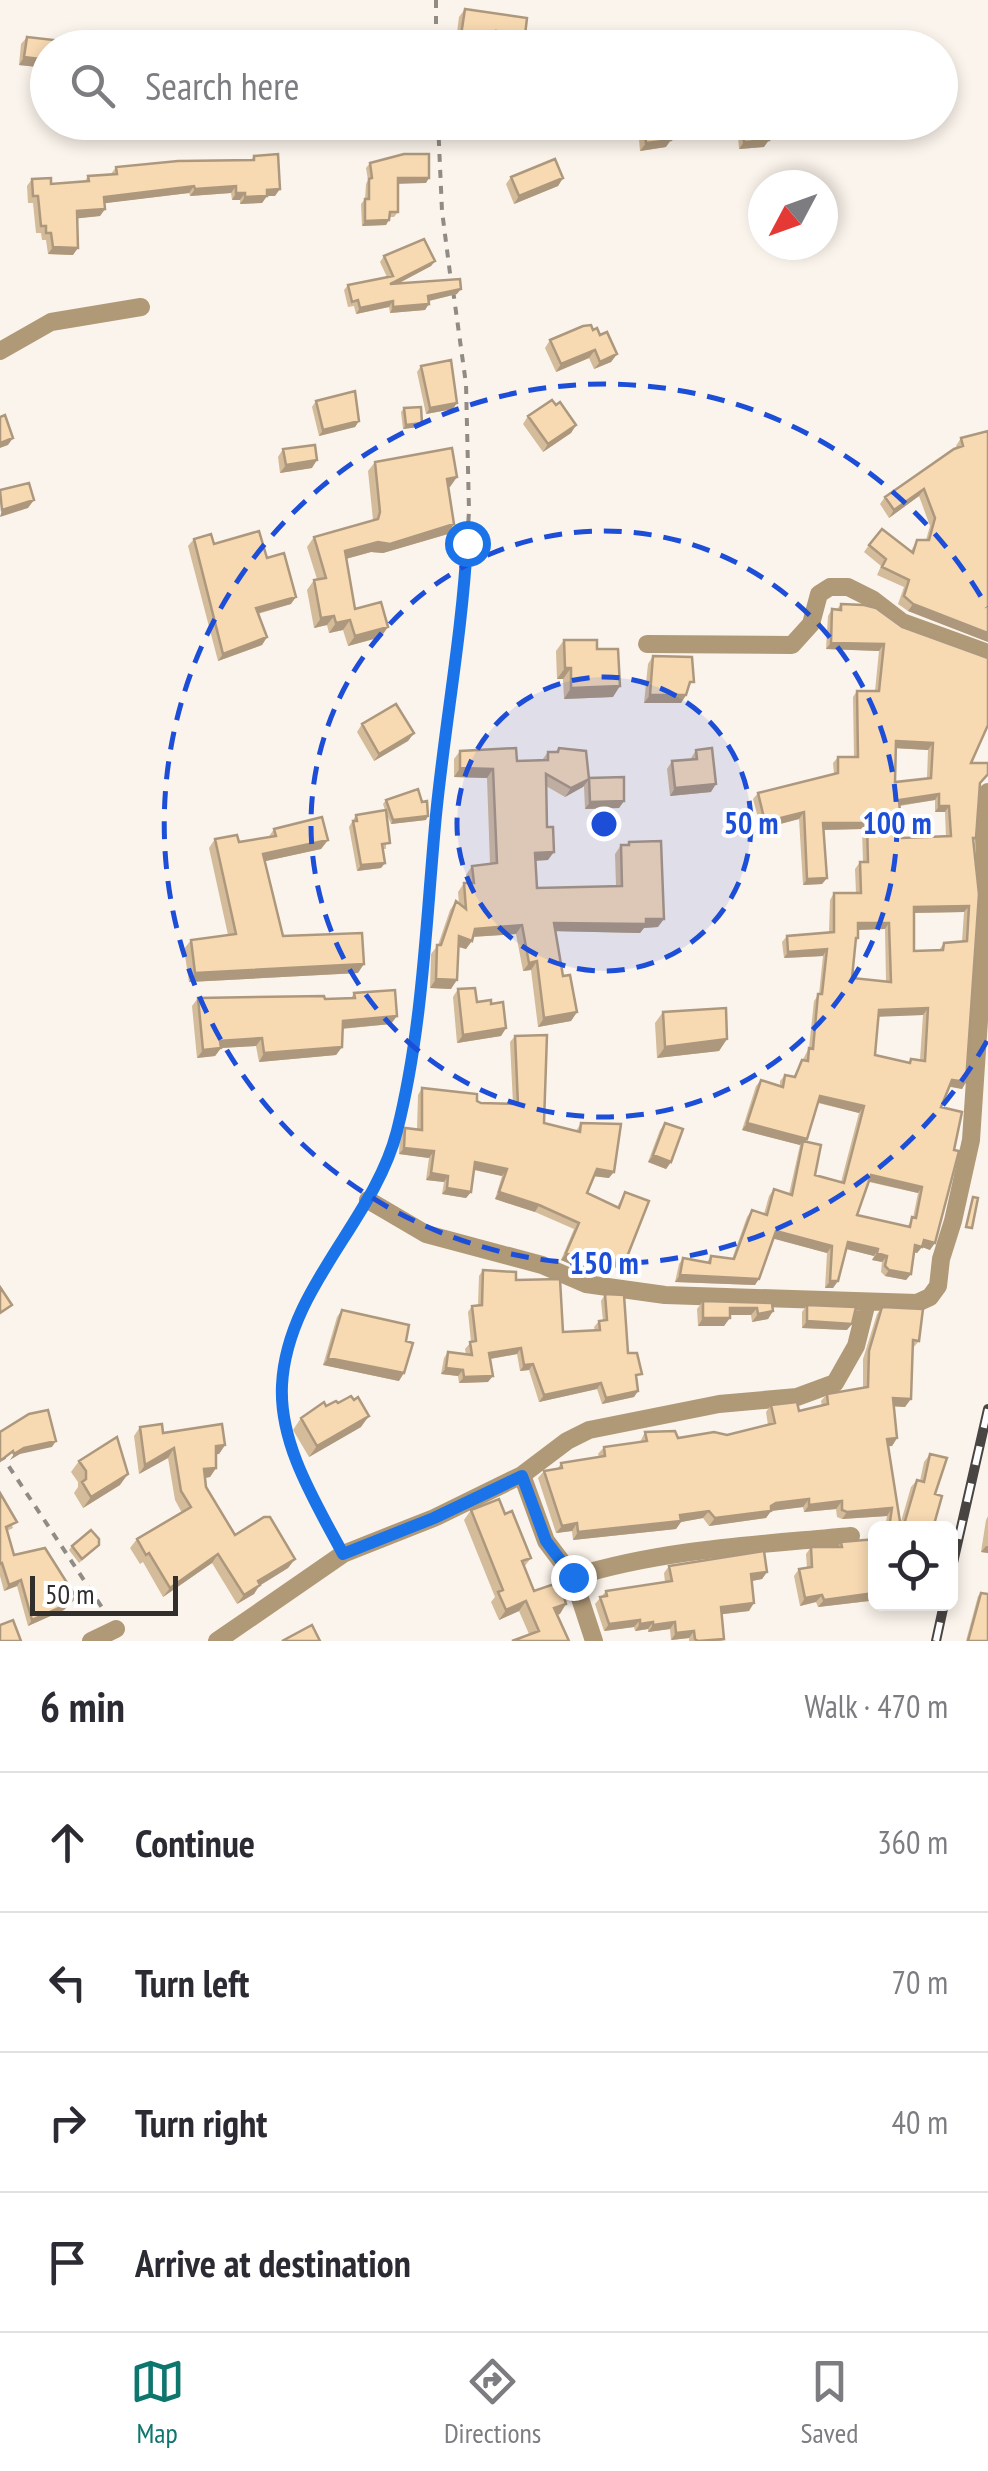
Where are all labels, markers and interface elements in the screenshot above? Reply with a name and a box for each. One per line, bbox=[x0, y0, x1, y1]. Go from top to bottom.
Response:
search box bbox=[30, 30, 958, 140]
icon: search bbox=[65, 58, 120, 113]
text: Search here bbox=[145, 61, 299, 110]
north arrow bbox=[748, 170, 838, 260]
route start bbox=[445, 521, 491, 567]
text: 50 m bbox=[724, 803, 778, 842]
text: 100 m bbox=[862, 803, 932, 842]
centre of rings bbox=[586, 806, 622, 842]
text: 150 m bbox=[569, 1243, 639, 1282]
map controls bbox=[868, 1521, 958, 1611]
button: locate bbox=[868, 1521, 958, 1611]
route end bbox=[551, 1555, 597, 1601]
scale bar bbox=[30, 1571, 178, 1616]
text: 50 m bbox=[45, 1575, 94, 1612]
text: 6 min bbox=[40, 1679, 125, 1734]
text: Walk · 470 m bbox=[804, 1685, 948, 1727]
icon: ahead bbox=[40, 1815, 95, 1870]
text: Continue bbox=[135, 1818, 255, 1867]
text: 360 m bbox=[877, 1821, 948, 1863]
icon: left bbox=[40, 1955, 95, 2010]
text: Turn left bbox=[135, 1958, 249, 2007]
text: 70 m bbox=[892, 1961, 948, 2003]
icon: right bbox=[40, 2095, 95, 2150]
text: Turn right bbox=[135, 2098, 267, 2147]
text: 40 m bbox=[892, 2101, 948, 2143]
icon: arrive bbox=[40, 2235, 95, 2290]
text: Arrive at destination bbox=[135, 2238, 411, 2287]
tab: Map bbox=[130, 2354, 185, 2451]
tab: Directions bbox=[444, 2354, 541, 2451]
tab: Saved bbox=[801, 2354, 858, 2451]

